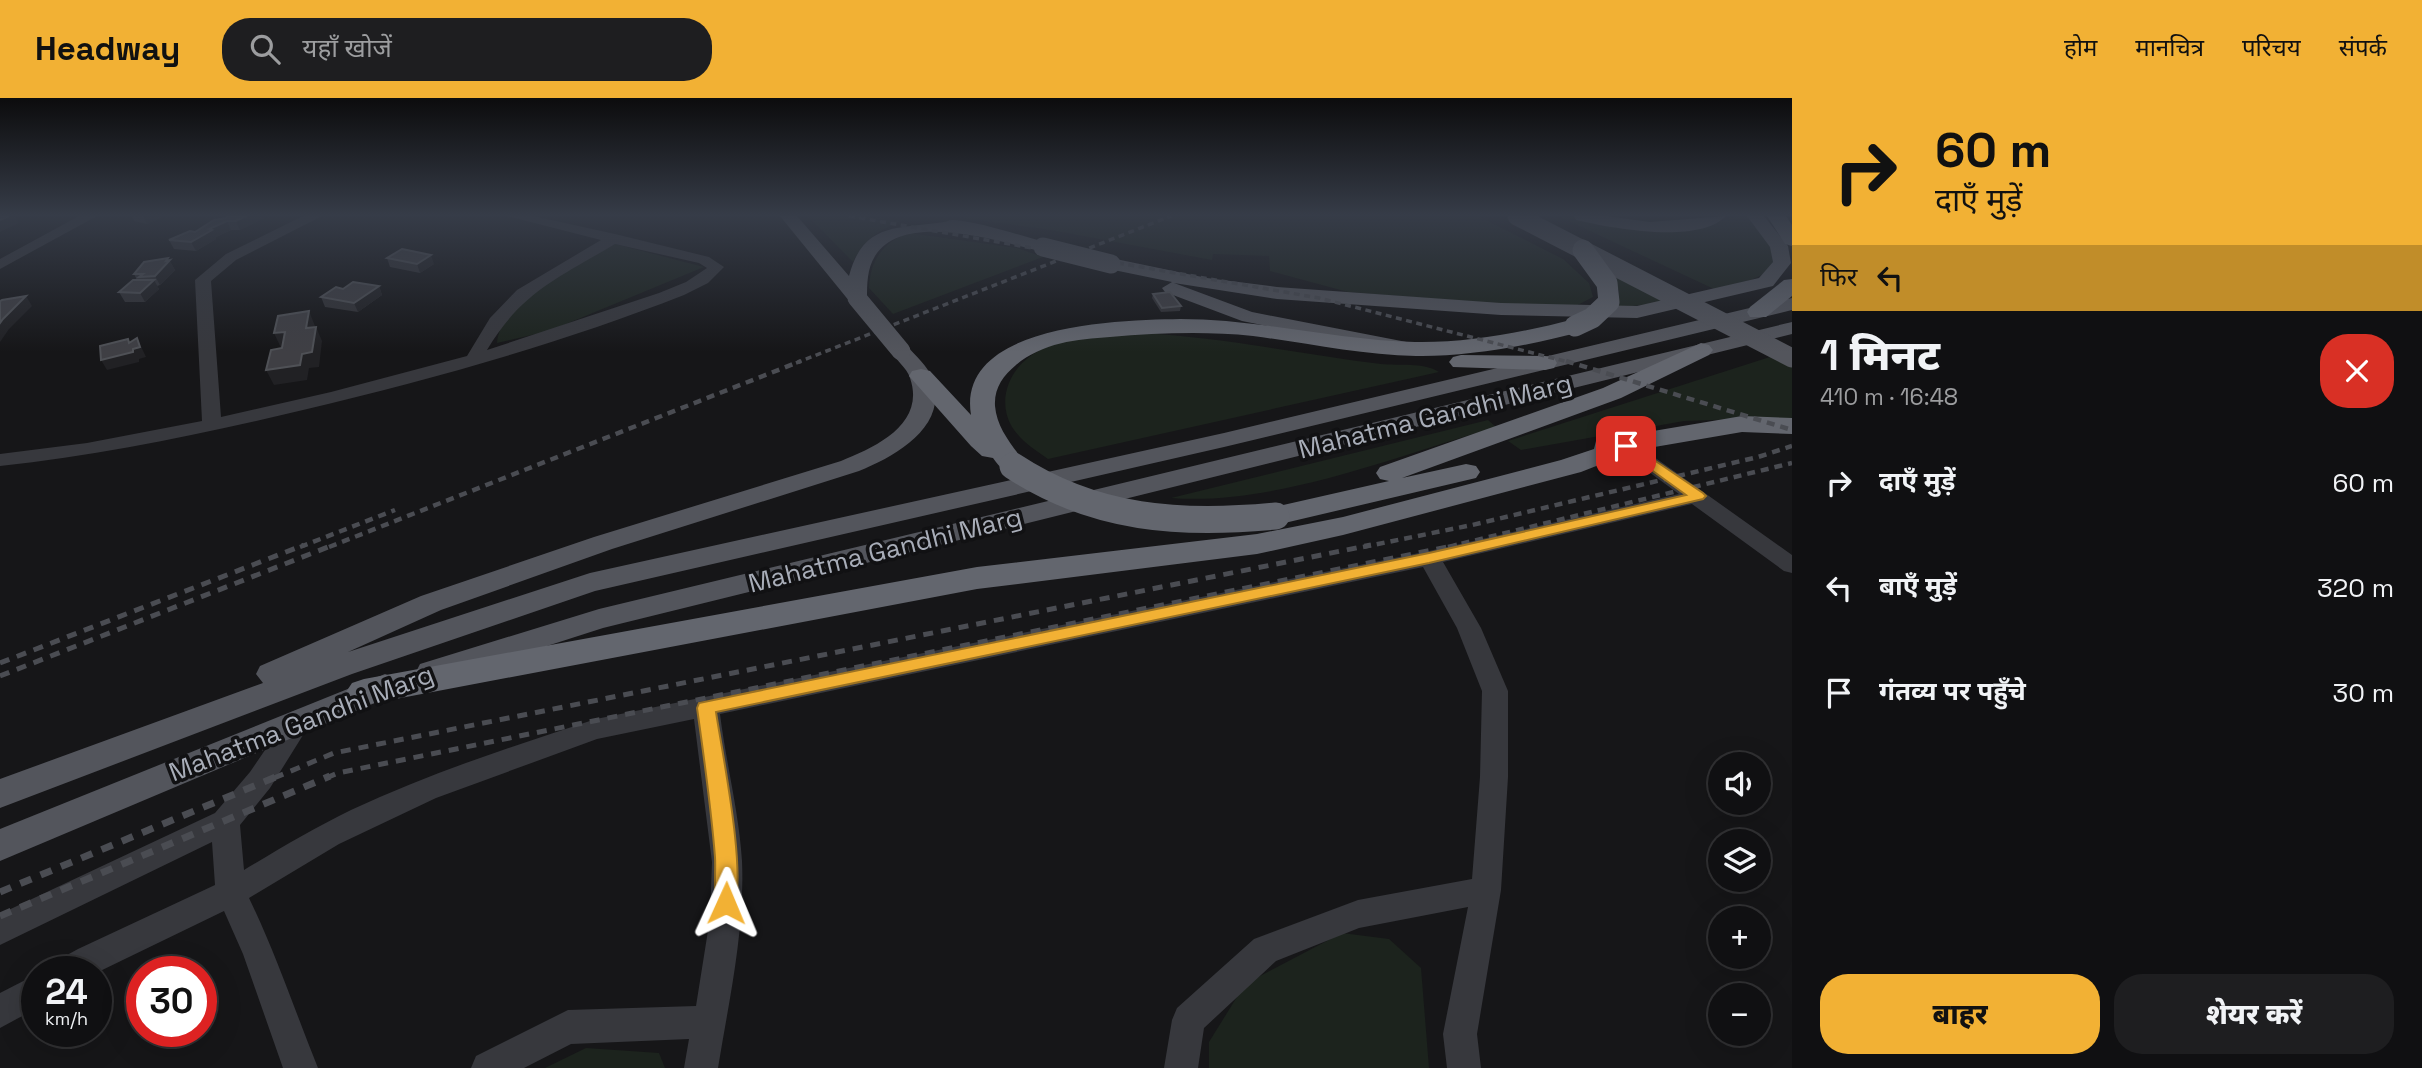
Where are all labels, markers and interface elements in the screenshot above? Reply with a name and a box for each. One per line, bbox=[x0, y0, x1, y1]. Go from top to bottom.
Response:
search box bbox=[222, 18, 712, 81]
text: Headway bbox=[35, 28, 180, 70]
icon: search bbox=[246, 30, 284, 68]
text: यहाँ खोजें bbox=[302, 31, 392, 65]
text: होम bbox=[2064, 32, 2097, 63]
text: मानचित्र bbox=[2135, 32, 2204, 63]
text: परिचय bbox=[2242, 32, 2301, 63]
text: संपर्क bbox=[2339, 32, 2387, 63]
text: 60 m bbox=[1935, 119, 2051, 181]
icon: right bbox=[1820, 126, 1911, 217]
text: दाएँ मुड़ें bbox=[1935, 180, 2022, 220]
icon: left bbox=[1871, 259, 1909, 297]
text: फिर bbox=[1820, 260, 1857, 294]
text: 1 मिनट bbox=[1820, 329, 1940, 382]
button: close bbox=[2320, 334, 2394, 408]
street label: Mahatma Gandhi Marg bbox=[1295, 366, 1575, 466]
text: 410 m · 16:48 bbox=[1820, 382, 1958, 412]
pin bbox=[1596, 416, 1656, 476]
icon: arrive bbox=[1607, 427, 1645, 465]
icon: right bbox=[1820, 464, 1858, 502]
text: दाएँ मुड़ें bbox=[1879, 464, 1955, 498]
text: 60 m bbox=[2332, 466, 2394, 500]
street label: Mahatma Gandhi Marg bbox=[745, 500, 1025, 600]
icon: left bbox=[1820, 569, 1858, 607]
text: बाएँ मुड़ें bbox=[1879, 569, 1957, 603]
text: 320 m bbox=[2317, 571, 2394, 605]
street label: Mahatma Gandhi Marg bbox=[164, 657, 438, 789]
icon: arrive bbox=[1820, 674, 1858, 712]
text: गंतव्य पर पहुँचे bbox=[1879, 674, 2026, 708]
text: 30 m bbox=[2333, 676, 2394, 710]
map controls bbox=[1708, 752, 1771, 1046]
button: sound bbox=[1708, 752, 1771, 815]
button: layers bbox=[1708, 829, 1771, 892]
position arrow bbox=[689, 866, 763, 940]
button: + bbox=[1708, 906, 1771, 969]
speed limit sign: 30 bbox=[126, 956, 217, 1047]
text: 24 bbox=[45, 970, 88, 1014]
button: बाहर bbox=[1820, 974, 2100, 1054]
button: शेयर करें bbox=[2114, 974, 2394, 1054]
button: − bbox=[1708, 983, 1771, 1046]
text: km/h bbox=[45, 1007, 88, 1030]

